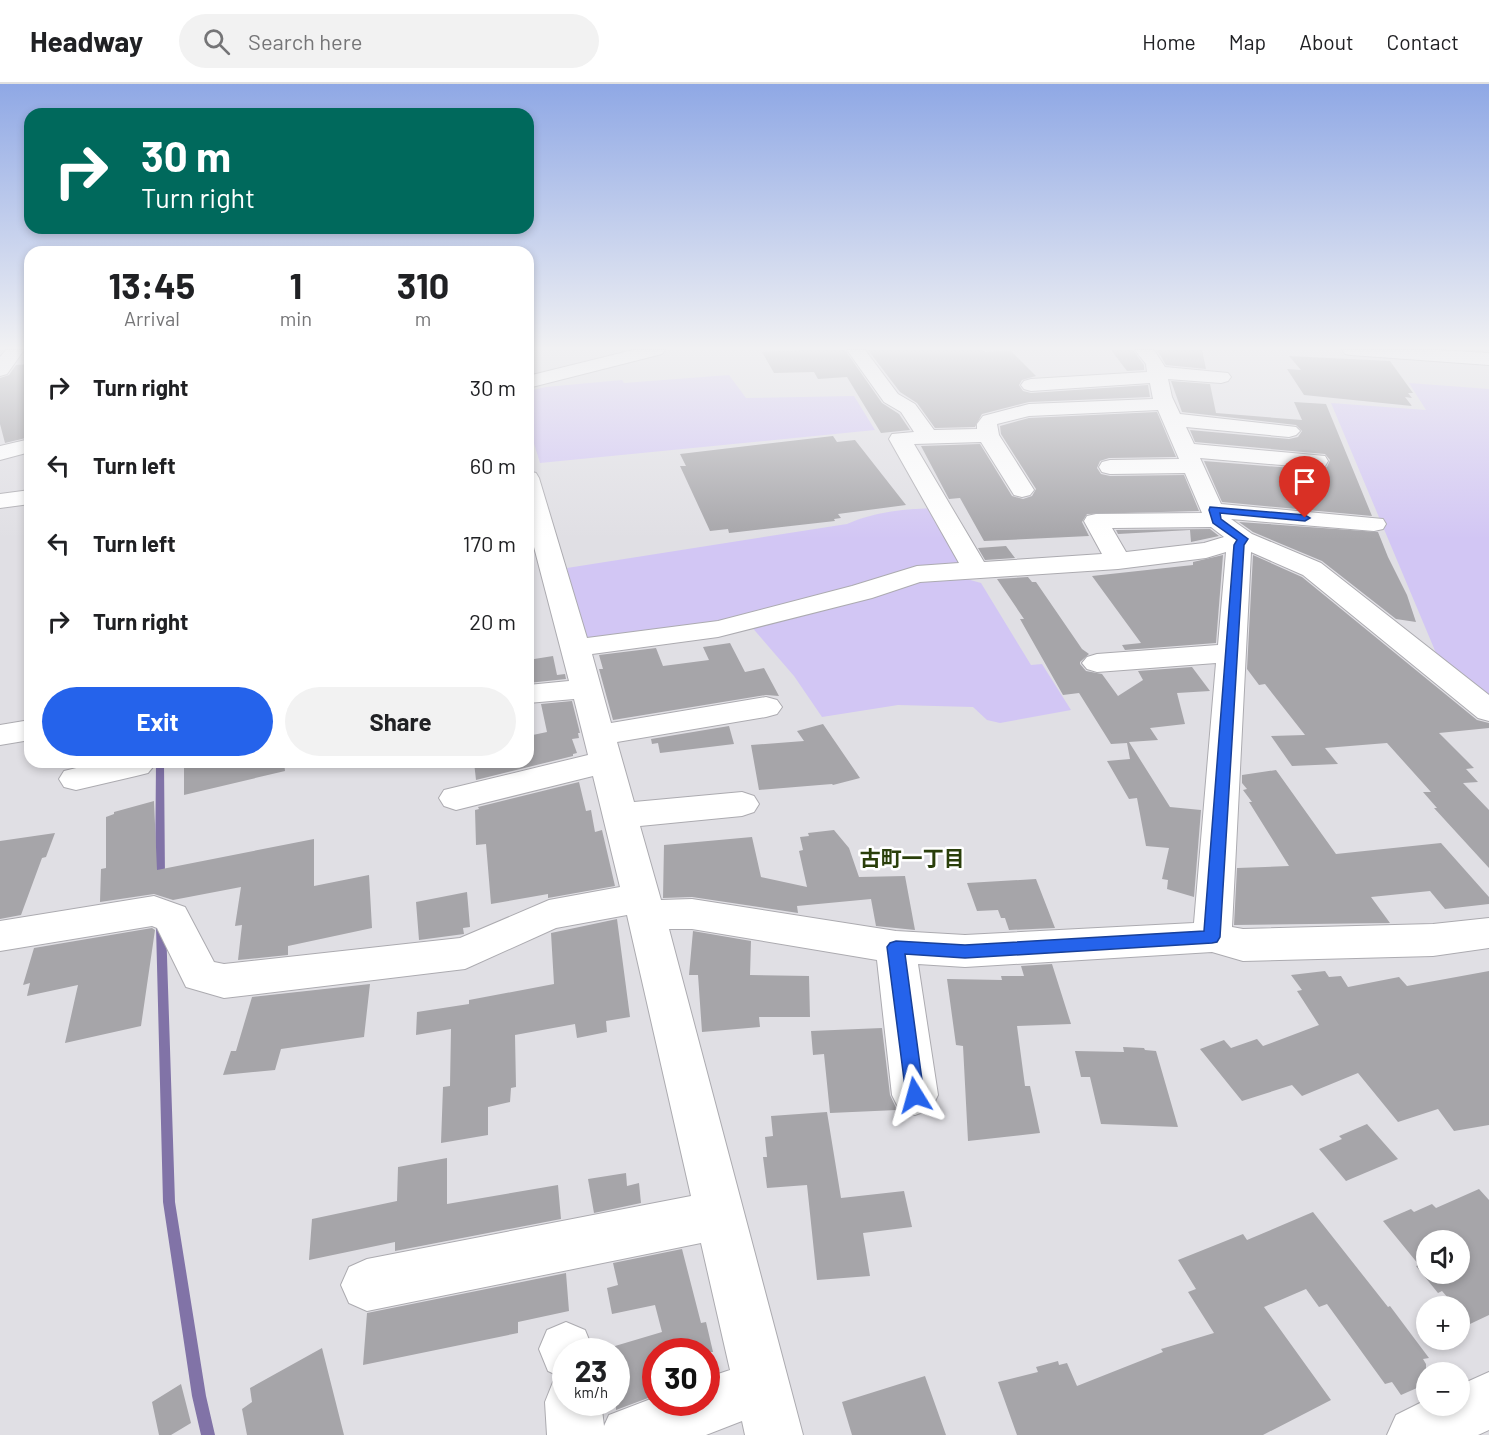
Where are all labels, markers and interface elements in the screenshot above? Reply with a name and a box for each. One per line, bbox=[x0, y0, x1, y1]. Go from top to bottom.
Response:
search box bbox=[179, 14, 599, 68]
text: Headway bbox=[30, 24, 143, 58]
icon: search bbox=[200, 25, 233, 58]
text: Search here bbox=[248, 28, 362, 54]
text: Home bbox=[1142, 29, 1196, 54]
text: Map bbox=[1229, 29, 1266, 54]
text: About bbox=[1299, 29, 1354, 54]
text: Contact bbox=[1387, 29, 1459, 54]
text: 30 m bbox=[141, 130, 231, 180]
icon: right bbox=[42, 132, 120, 210]
text: Turn right bbox=[141, 181, 255, 213]
text: 13:45 bbox=[109, 263, 195, 306]
text: 1 bbox=[290, 263, 302, 306]
text: 310 bbox=[397, 263, 449, 306]
text: Arrival bbox=[124, 306, 180, 330]
text: min bbox=[280, 306, 312, 330]
text: m bbox=[415, 306, 431, 330]
icon: right bbox=[42, 371, 75, 404]
text: Turn right bbox=[93, 374, 188, 400]
text: 30 m bbox=[470, 374, 516, 400]
icon: left bbox=[42, 449, 75, 482]
text: Turn left bbox=[93, 452, 176, 478]
text: 60 m bbox=[470, 452, 516, 478]
pin bbox=[1279, 456, 1330, 518]
icon: arrive bbox=[1288, 465, 1321, 498]
icon: left bbox=[42, 527, 75, 560]
text: Turn left bbox=[93, 530, 176, 556]
text: 170 m bbox=[463, 530, 516, 556]
icon: right bbox=[42, 605, 75, 638]
text: Turn right bbox=[93, 608, 188, 634]
text: 20 m bbox=[469, 608, 516, 634]
button: Exit bbox=[42, 687, 273, 756]
button: Share bbox=[285, 687, 516, 756]
district label: 古町一丁目 bbox=[860, 845, 965, 870]
position arrow bbox=[883, 1063, 947, 1127]
map controls bbox=[1416, 1230, 1470, 1416]
button: sound bbox=[1416, 1230, 1470, 1284]
button: + bbox=[1416, 1296, 1470, 1350]
speed limit sign: 30 bbox=[642, 1338, 720, 1416]
text: 23 bbox=[575, 1352, 607, 1388]
button: − bbox=[1416, 1362, 1470, 1416]
text: km/h bbox=[574, 1383, 608, 1401]

